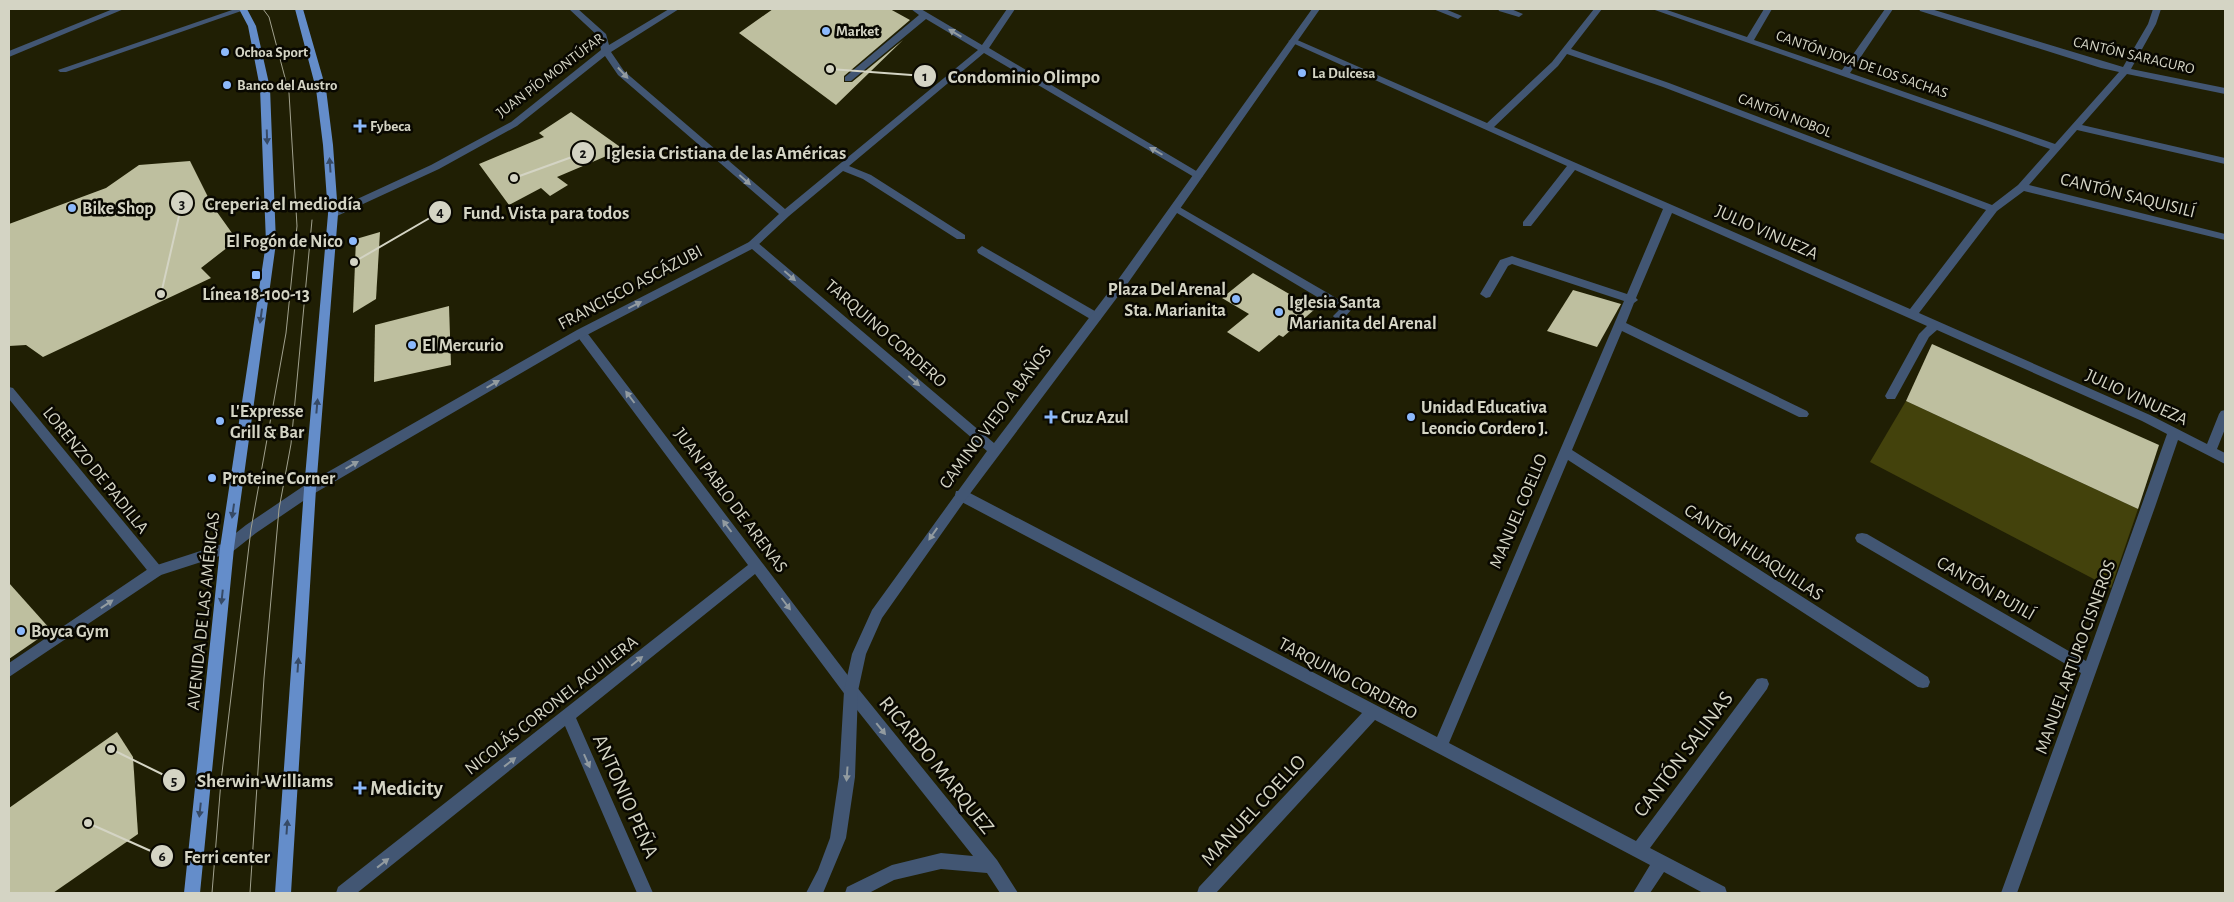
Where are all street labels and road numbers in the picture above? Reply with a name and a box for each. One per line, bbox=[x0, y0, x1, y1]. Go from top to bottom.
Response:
street label: CANTÓN JOYA DE LOS SACHAS bbox=[1774, 26, 1950, 101]
street label: JUAN PÍO MONTÚFAR bbox=[493, 29, 607, 121]
street label: CANTÓN SARAGURO bbox=[2072, 32, 2197, 77]
street label: CANTÓN NOBOL bbox=[1736, 89, 1835, 140]
street label: CANTÓN SAQUISILÍ bbox=[2058, 168, 2198, 221]
street label: JULIO VINUEZA bbox=[1713, 202, 1821, 264]
street label: FRANCISCO ASCÁZUBI bbox=[554, 240, 706, 334]
street label: TARQUINO CORDERO bbox=[821, 276, 949, 391]
street label: CAMINO VIEJO A BAÑOS bbox=[934, 341, 1055, 492]
street label: JULIO VINUEZA bbox=[2083, 366, 2191, 430]
street label: LORENZO DE PADILLA bbox=[39, 404, 152, 538]
street label: JUAN PABLO DE ARENAS bbox=[670, 425, 790, 576]
street label: MANUEL COELLO bbox=[1487, 451, 1551, 571]
street label: CANTÓN HUAQUILLAS bbox=[1681, 499, 1828, 604]
street label: AVENIDA DE LAS AMÉRICAS bbox=[182, 511, 223, 711]
street label: CANTÓN PUJILÍ bbox=[1933, 551, 2039, 624]
street label: MANUEL ARTURO CISNEROS bbox=[2032, 558, 2119, 757]
street label: NICOLÁS CORONEL AGUILERA bbox=[460, 630, 642, 779]
street label: TARQUINO CORDERO bbox=[1275, 635, 1420, 723]
street label: CANTÓN SALINAS bbox=[1628, 687, 1737, 821]
street label: RICARDO MARQUEZ bbox=[875, 693, 998, 838]
street label: ANTONIO PEÑA bbox=[589, 730, 664, 861]
street label: MANUEL COELLO bbox=[1197, 751, 1310, 870]

